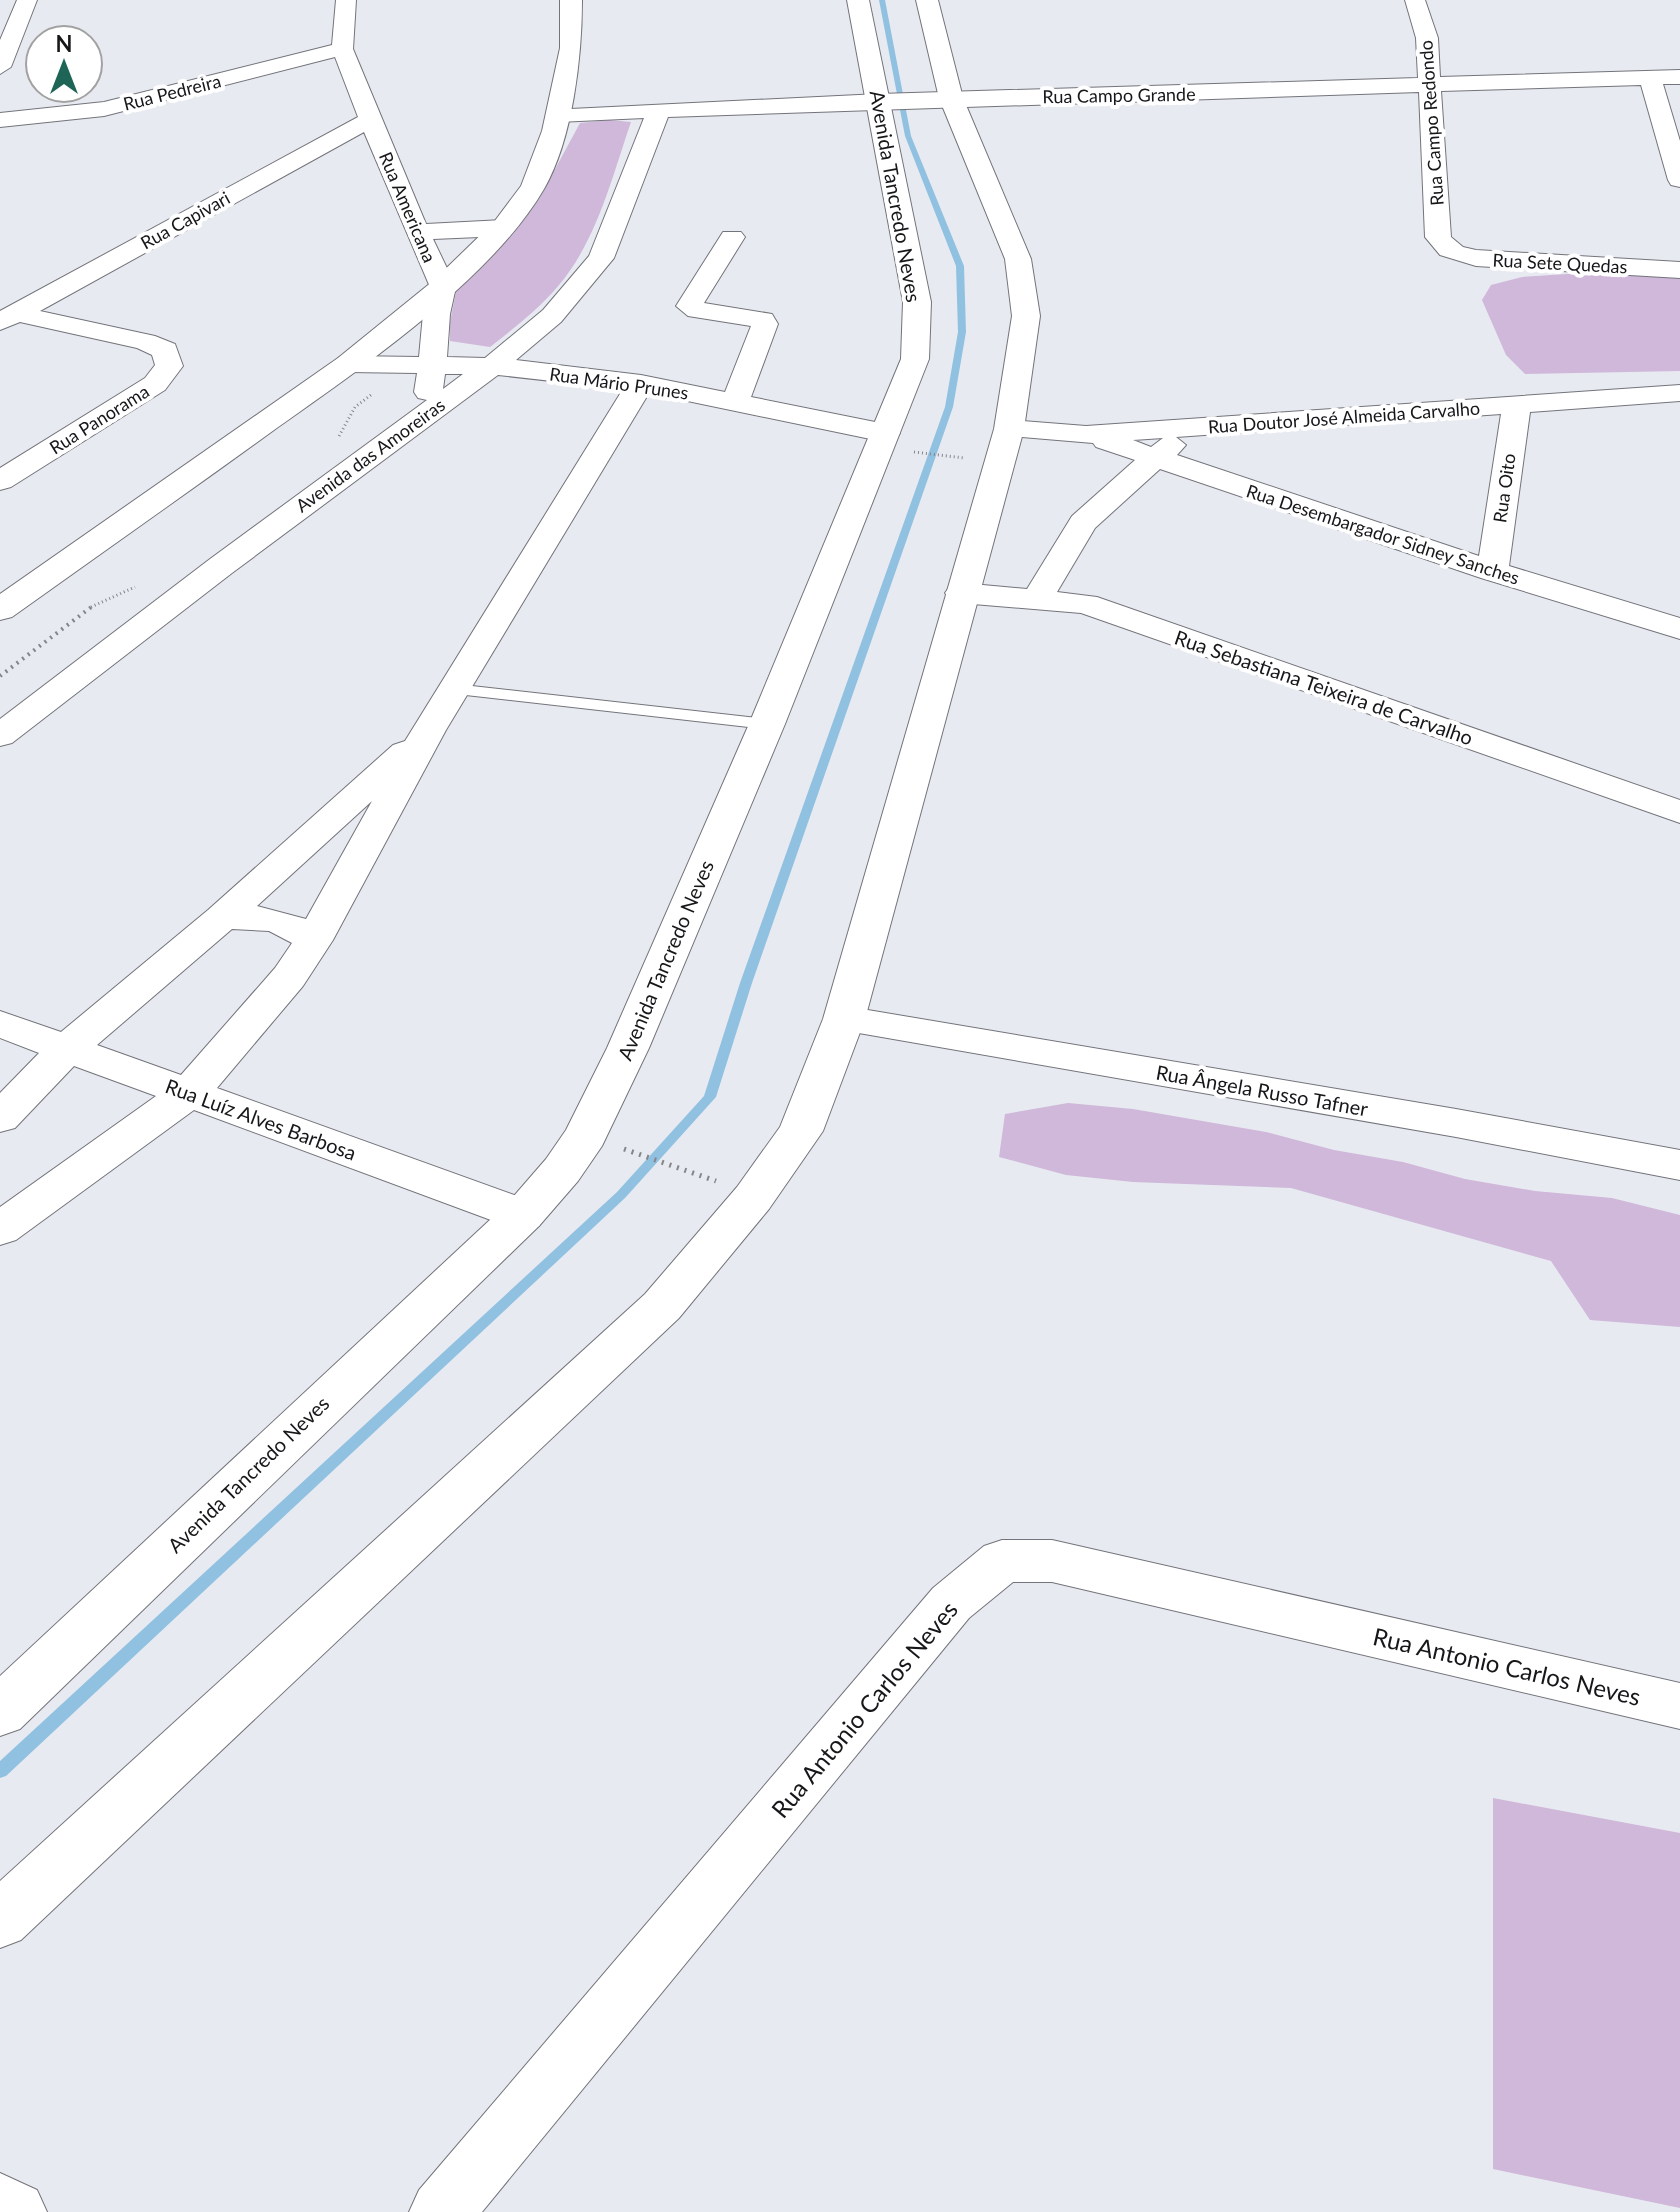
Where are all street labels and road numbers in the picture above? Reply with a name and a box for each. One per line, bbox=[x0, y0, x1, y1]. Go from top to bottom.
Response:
street label: Rua Campo Redondo bbox=[1414, 39, 1448, 207]
street label: Rua Pedreira bbox=[121, 69, 223, 115]
street label: Rua Campo Grande bbox=[1042, 83, 1196, 107]
street label: Avenida Tancredo Neves bbox=[866, 88, 926, 304]
street label: Rua Americana bbox=[375, 149, 441, 265]
street label: Rua Capivari bbox=[136, 186, 234, 254]
street label: Rua Sete Quedas bbox=[1492, 248, 1628, 278]
street label: Rua Mário Prunes bbox=[548, 362, 690, 404]
street label: Rua Panorama bbox=[45, 380, 153, 458]
street label: Avenida das Amoreiras bbox=[291, 393, 449, 517]
street label: Rua Doutor José Almeida Carvalho bbox=[1207, 397, 1481, 437]
street label: Rua Oito bbox=[1488, 452, 1520, 524]
street label: Rua Desembargador Sidney Sanches bbox=[1244, 479, 1523, 589]
street label: Rua Sebastiana Teixeira de Carvalho bbox=[1172, 625, 1476, 749]
street label: Avenida Tancredo Neves bbox=[612, 856, 718, 1064]
street label: Rua Ângela Russo Tafner bbox=[1154, 1060, 1370, 1121]
street label: Rua Luíz Alves Barbosa bbox=[162, 1073, 360, 1165]
street label: Avenida Tancredo Neves bbox=[162, 1391, 334, 1557]
street label: Rua Antonio Carlos Neves bbox=[765, 1595, 963, 1823]
street label: Rua Antonio Carlos Neves bbox=[1370, 1621, 1644, 1711]

